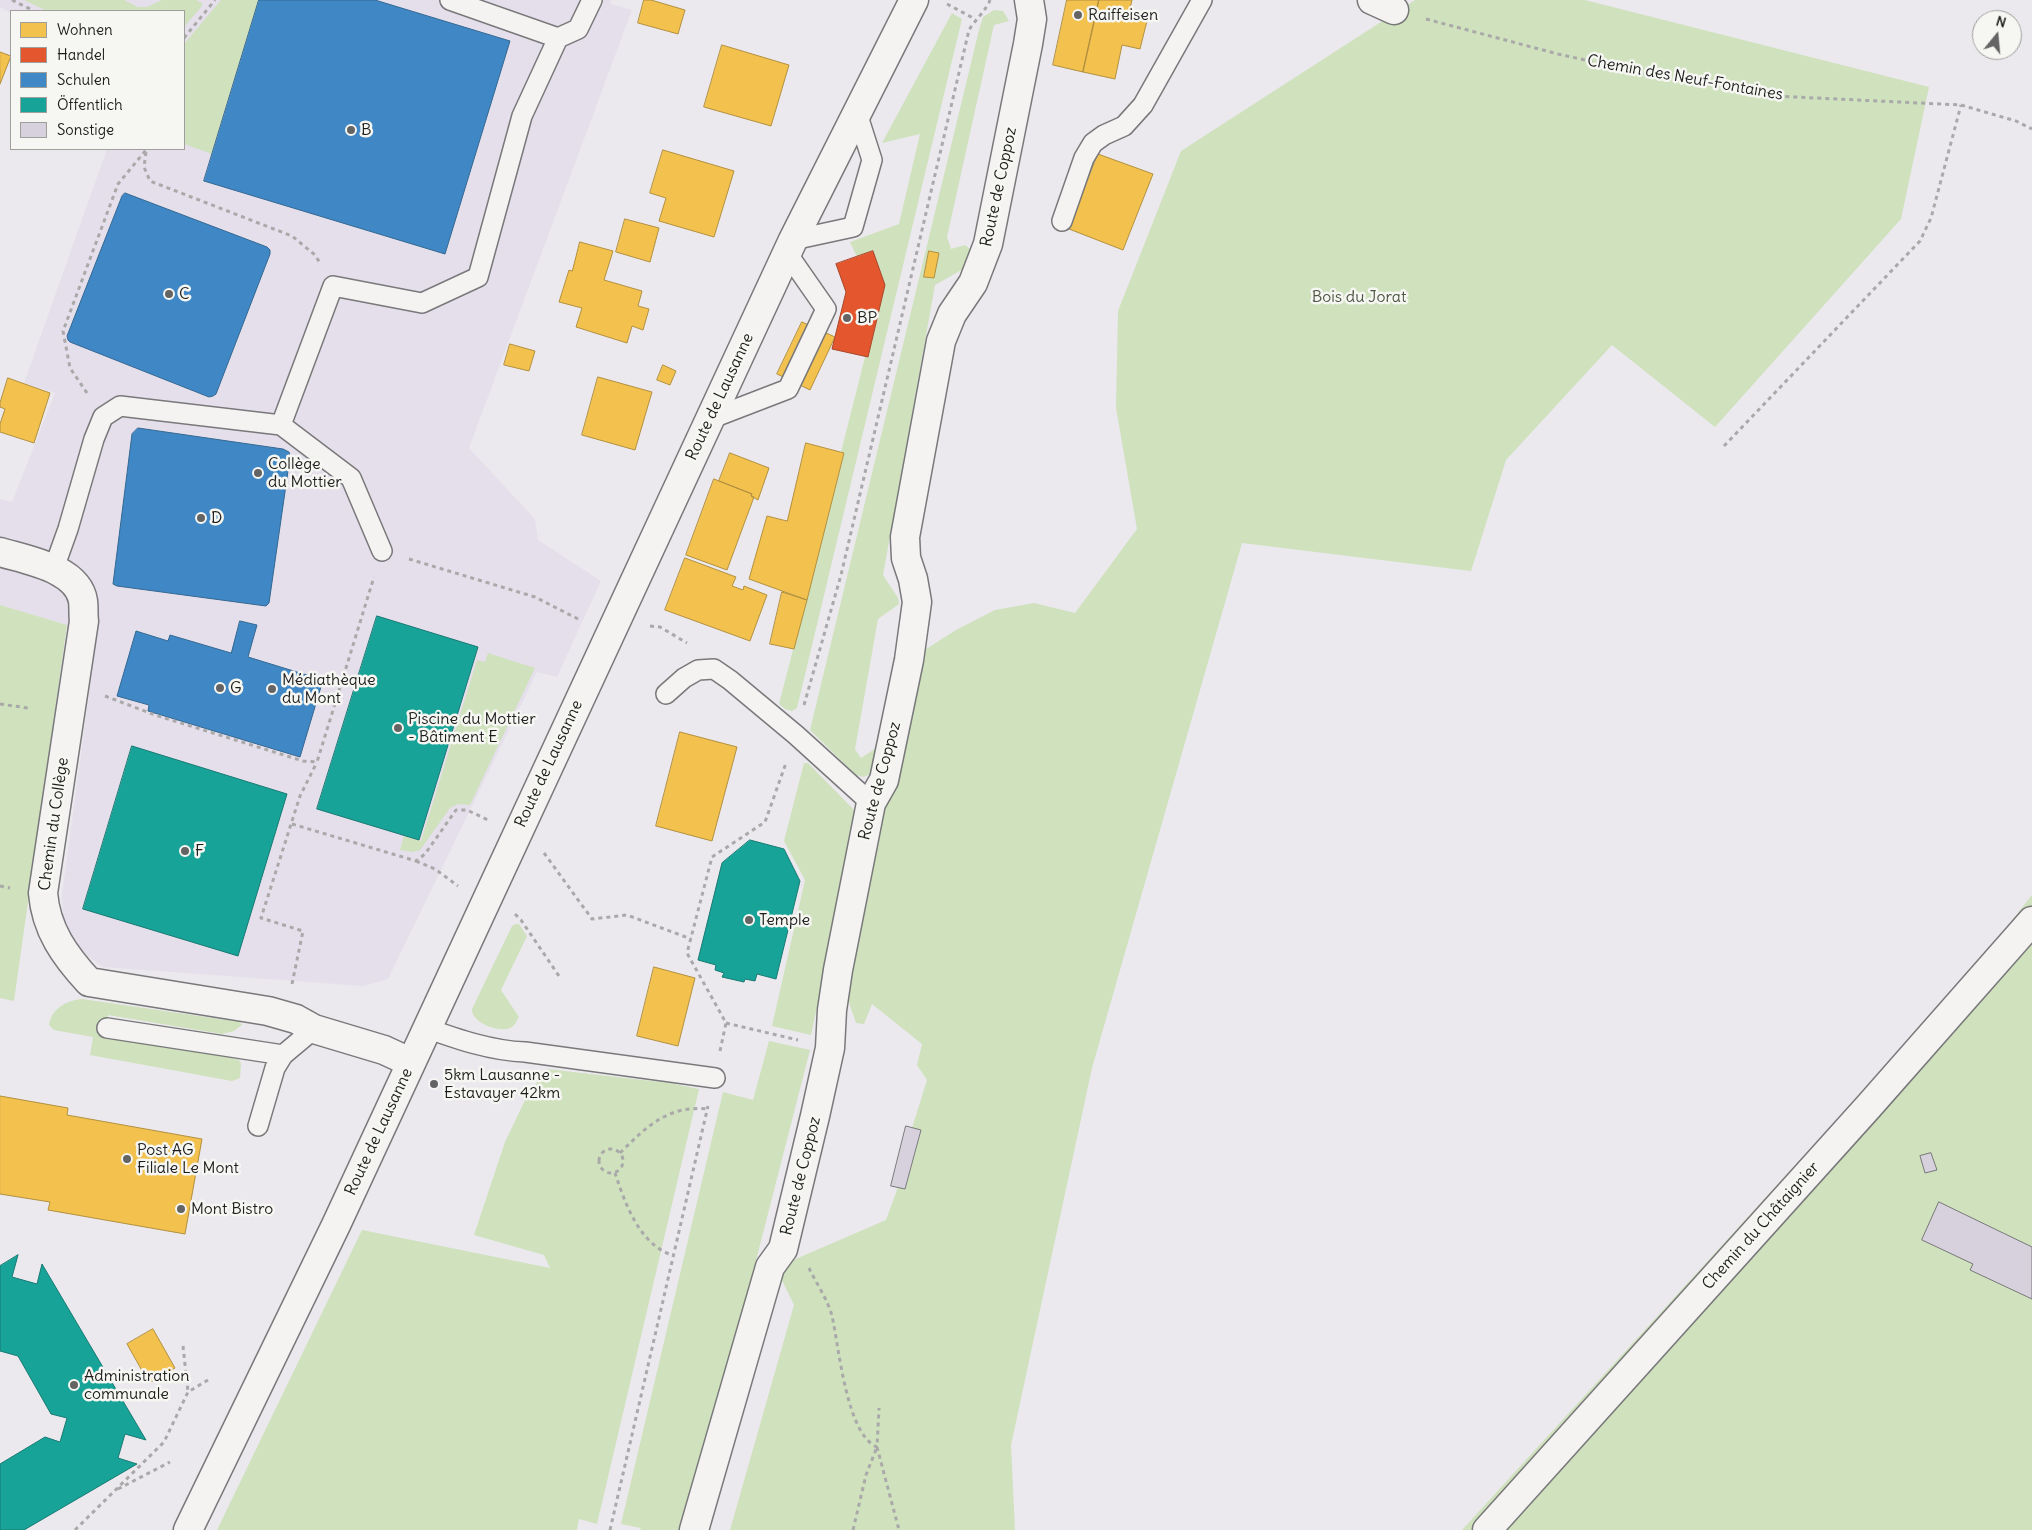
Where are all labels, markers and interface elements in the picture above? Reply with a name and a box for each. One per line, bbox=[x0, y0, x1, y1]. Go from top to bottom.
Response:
place label: Raiffeisen bbox=[1088, 5, 1158, 25]
marker: Raiffeisen bbox=[1072, 9, 1084, 21]
legend bbox=[10, 10, 185, 150]
north arrow bbox=[1972, 10, 2022, 60]
text: N bbox=[1994, 12, 2008, 32]
text: Wohnen bbox=[57, 20, 113, 39]
text: Handel bbox=[57, 45, 105, 64]
street label: Chemin des Neuf-Fontaines bbox=[1586, 51, 1784, 105]
text: Schulen bbox=[57, 70, 110, 89]
text: Öffentlich bbox=[57, 95, 123, 114]
text: Sonstige bbox=[57, 120, 114, 139]
place label: B bbox=[361, 120, 371, 140]
marker: B bbox=[345, 124, 357, 136]
street label: Route de Coppoz bbox=[977, 125, 1021, 249]
place label: C bbox=[179, 284, 190, 304]
park label: Bois du Jorat bbox=[1312, 287, 1406, 307]
marker: C bbox=[163, 288, 175, 300]
place label: BP bbox=[857, 308, 877, 328]
marker: BP bbox=[841, 312, 853, 324]
street label: Route de Lausanne bbox=[682, 330, 758, 464]
place label: Collège du Mottier bbox=[268, 454, 342, 492]
marker: Collège du Mottier bbox=[252, 467, 264, 479]
place label: D bbox=[211, 508, 222, 528]
marker: D bbox=[195, 512, 207, 524]
place label: Médiathèque du Mont bbox=[282, 670, 376, 708]
place label: G bbox=[230, 678, 242, 698]
marker: G bbox=[214, 682, 226, 694]
marker: Médiathèque du Mont bbox=[266, 683, 278, 695]
street label: Route de Lausanne bbox=[511, 697, 587, 831]
place label: Piscine du Mottier - Bâtiment E bbox=[408, 709, 536, 747]
street label: Route de Coppoz bbox=[855, 720, 905, 842]
marker: Piscine du Mottier - Bâtiment E bbox=[392, 722, 404, 734]
street label: Chemin du Collège bbox=[35, 756, 73, 892]
place label: F bbox=[195, 841, 204, 861]
marker: F bbox=[179, 845, 191, 857]
place label: Temple bbox=[759, 910, 810, 930]
marker: Temple bbox=[743, 914, 755, 926]
street label: Route de Lausanne bbox=[341, 1065, 417, 1199]
place label: 5km Lausanne - Estavayer 42km bbox=[444, 1065, 560, 1103]
marker: 5km Lausanne - Estavayer 42km bbox=[428, 1078, 440, 1090]
street label: Route de Coppoz bbox=[777, 1115, 825, 1237]
place label: Post AG Filiale Le Mont bbox=[137, 1140, 239, 1178]
marker: Post AG Filiale Le Mont bbox=[121, 1153, 133, 1165]
street label: Chemin du Châtaignier bbox=[1698, 1158, 1824, 1294]
place label: Mont Bistro bbox=[191, 1199, 273, 1219]
marker: Mont Bistro bbox=[175, 1203, 187, 1215]
place label: Administration communale bbox=[84, 1366, 190, 1404]
marker: Administration communale bbox=[68, 1379, 80, 1391]

